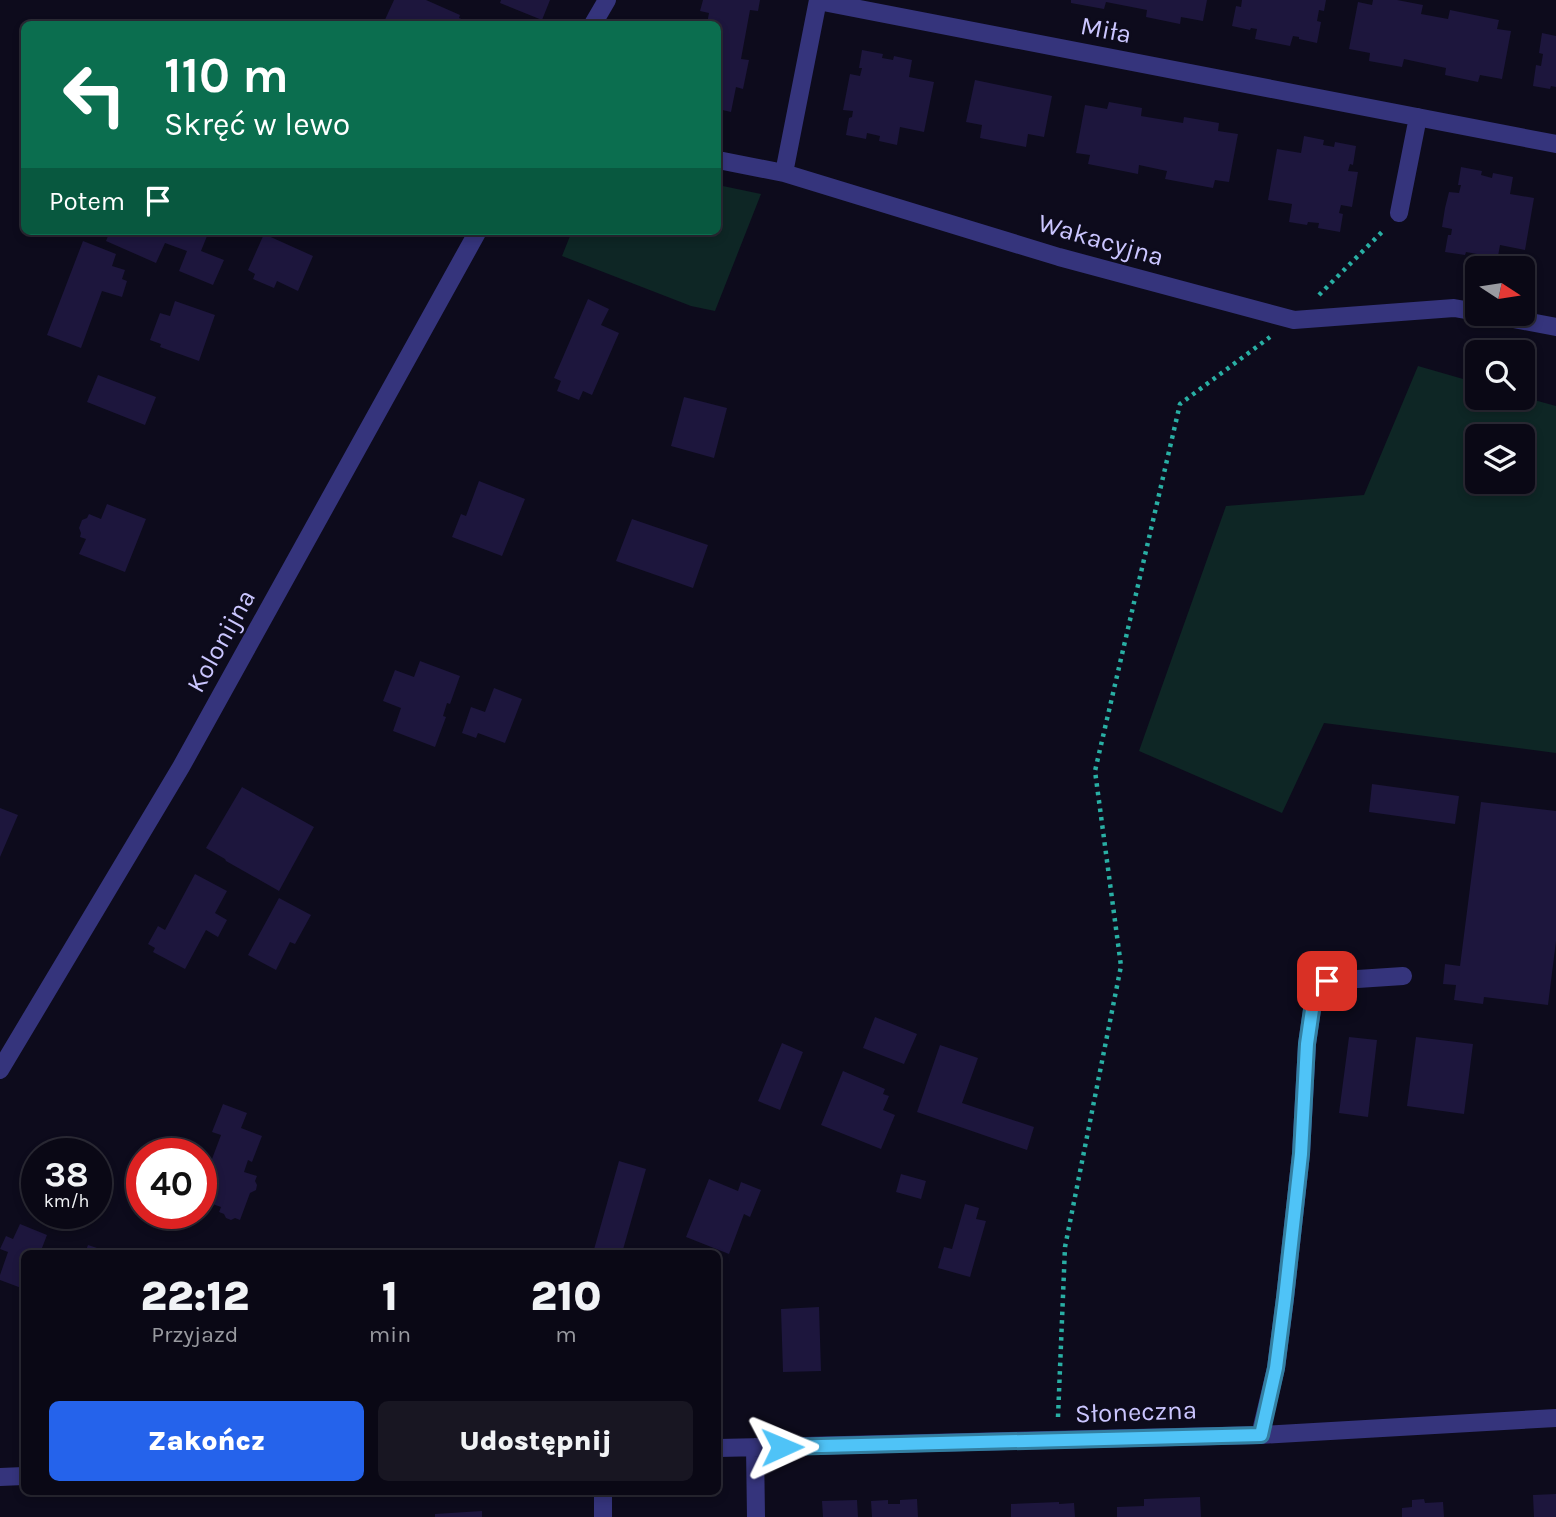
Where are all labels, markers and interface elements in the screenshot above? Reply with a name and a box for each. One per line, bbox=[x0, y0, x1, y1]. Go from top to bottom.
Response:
street label: Miła bbox=[1078, 10, 1134, 50]
text: 110 m bbox=[164, 47, 289, 104]
icon: left bbox=[49, 49, 140, 140]
text: Skręć w lewo bbox=[164, 106, 350, 143]
icon: arrive bbox=[139, 182, 177, 220]
text: Potem bbox=[49, 186, 125, 217]
street label: Wakacyjna bbox=[1035, 207, 1167, 273]
north arrow bbox=[1465, 256, 1535, 326]
map controls bbox=[1465, 256, 1535, 494]
button: search bbox=[1465, 340, 1535, 410]
button: layers bbox=[1465, 424, 1535, 494]
street label: Kolonijna bbox=[180, 584, 262, 698]
pin bbox=[1297, 951, 1357, 1011]
icon: arrive bbox=[1308, 962, 1346, 1000]
speed limit sign: 40 bbox=[126, 1138, 217, 1229]
text: 38 bbox=[44, 1154, 89, 1195]
text: km/h bbox=[44, 1190, 89, 1212]
text: 22:12 bbox=[140, 1271, 249, 1321]
text: 1 bbox=[382, 1271, 398, 1321]
text: 210 bbox=[531, 1271, 602, 1321]
text: Przyjazd bbox=[151, 1321, 238, 1348]
text: min bbox=[369, 1321, 411, 1348]
text: m bbox=[555, 1321, 577, 1348]
street label: Słoneczna bbox=[1074, 1394, 1198, 1430]
button: Zakończ bbox=[49, 1401, 364, 1481]
button: Udostępnij bbox=[378, 1401, 693, 1481]
position arrow bbox=[745, 1410, 819, 1484]

